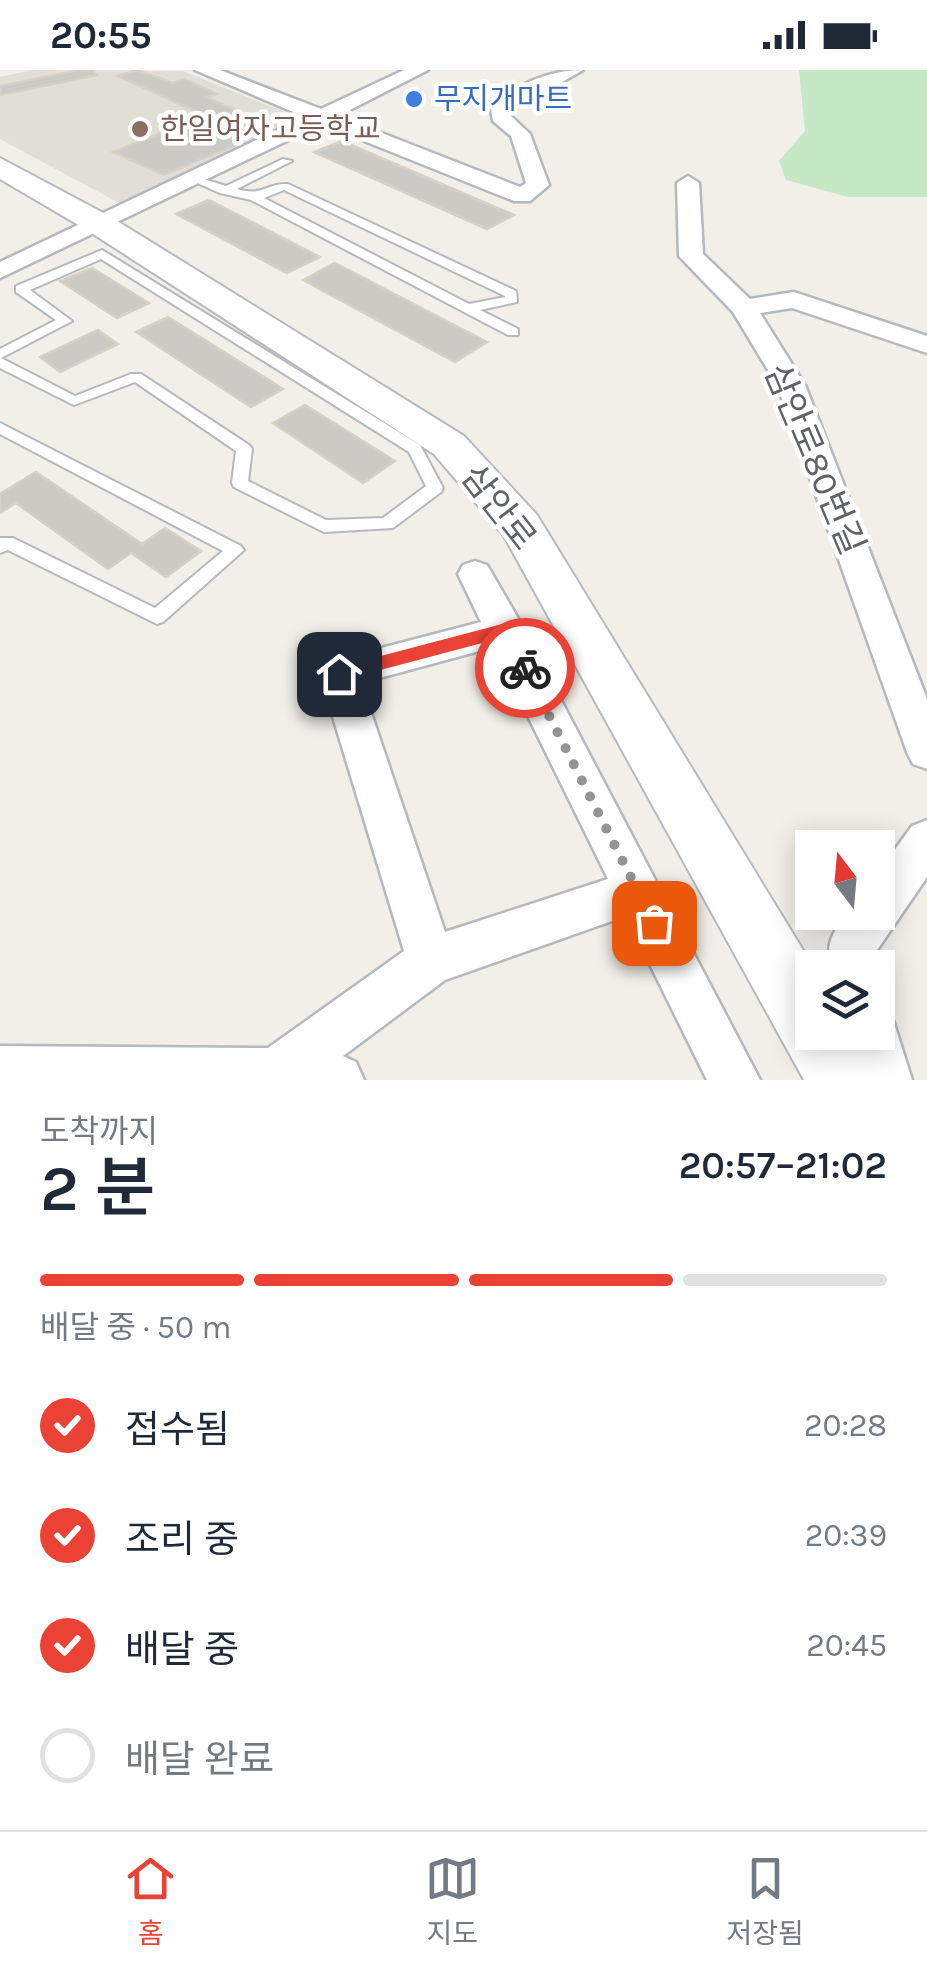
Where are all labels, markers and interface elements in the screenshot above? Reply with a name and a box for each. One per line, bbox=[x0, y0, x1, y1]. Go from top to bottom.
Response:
text: 20:55 bbox=[50, 13, 152, 58]
place label: 무지개마트 bbox=[434, 81, 572, 117]
marker: 무지개마트 bbox=[403, 88, 425, 110]
place label: 한일여자고등학교 bbox=[160, 111, 381, 147]
marker: 한일여자고등학교 bbox=[129, 118, 151, 140]
street label: 삼안로80번길 bbox=[756, 358, 873, 561]
street label: 삼안로 bbox=[453, 457, 544, 558]
courier bbox=[475, 618, 575, 718]
pin bbox=[297, 632, 382, 717]
icon: bike bbox=[498, 641, 553, 696]
icon: home bbox=[312, 647, 367, 702]
north arrow bbox=[795, 830, 895, 930]
map controls bbox=[795, 830, 895, 1050]
pin bbox=[612, 881, 697, 966]
icon: bag bbox=[627, 896, 682, 951]
button: layers bbox=[795, 950, 895, 1050]
text: 도착까지 bbox=[40, 1113, 158, 1150]
text: 20:57–21:02 bbox=[679, 1143, 887, 1188]
text: 2 분 bbox=[40, 1150, 155, 1226]
text: 배달 중 · 50 m bbox=[40, 1309, 231, 1346]
icon: check bbox=[40, 1398, 95, 1453]
text: 접수됨 bbox=[125, 1407, 230, 1452]
text: 20:28 bbox=[804, 1407, 887, 1444]
icon: check bbox=[40, 1508, 95, 1563]
text: 조리 중 bbox=[125, 1517, 239, 1562]
text: 20:39 bbox=[805, 1517, 887, 1554]
icon: check bbox=[40, 1618, 95, 1673]
text: 배달 중 bbox=[125, 1627, 239, 1672]
text: 20:45 bbox=[806, 1627, 887, 1664]
text: 배달 완료 bbox=[125, 1737, 274, 1782]
tab: 홈 bbox=[123, 1851, 178, 1951]
tab: 지도 bbox=[425, 1851, 480, 1951]
tab: 저장됨 bbox=[726, 1851, 804, 1951]

